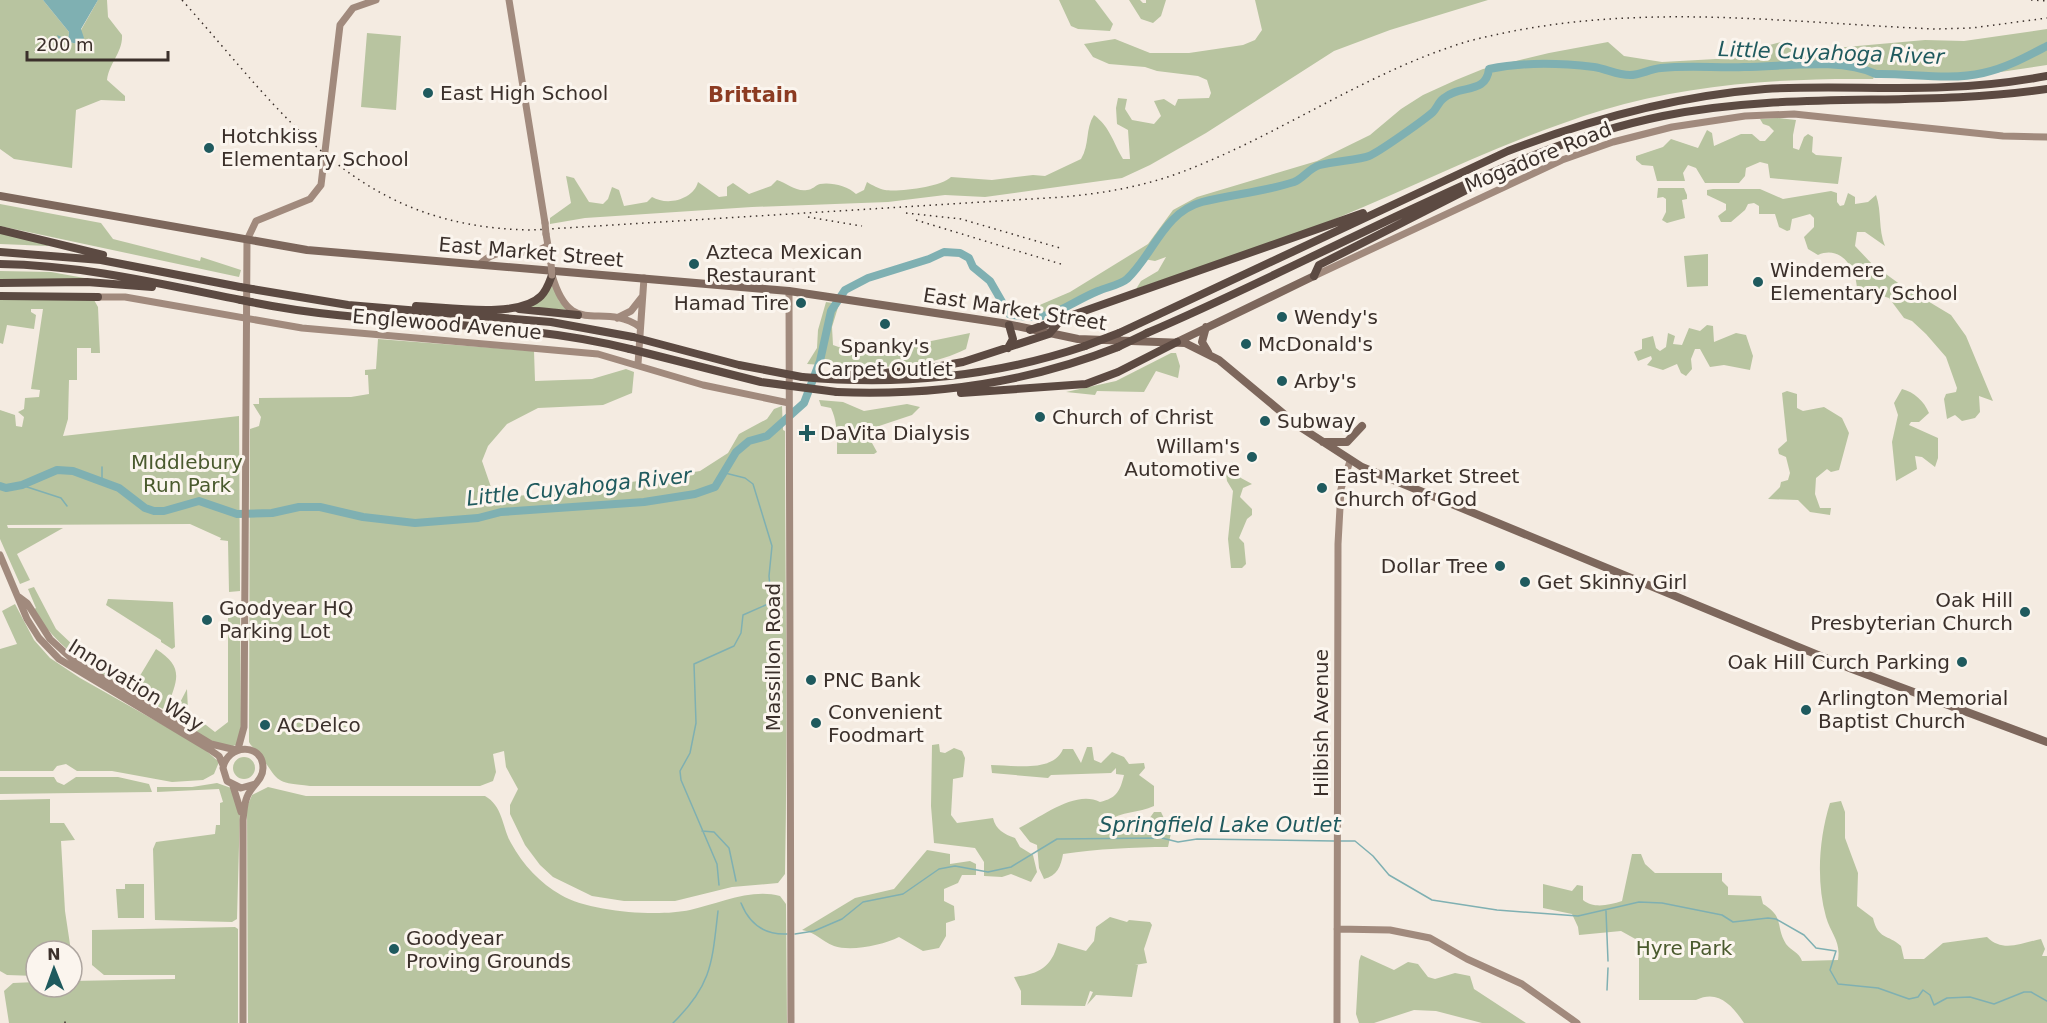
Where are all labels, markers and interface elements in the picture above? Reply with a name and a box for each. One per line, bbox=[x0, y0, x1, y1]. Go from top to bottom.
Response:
scale bar bbox=[27, 24, 168, 62]
text: 200 m bbox=[36, 34, 94, 55]
water label: Little Cuyahoga River bbox=[1718, 37, 1946, 69]
place label: East High School bbox=[440, 81, 608, 105]
district label: Brittain bbox=[708, 83, 798, 107]
marker: East High School bbox=[421, 86, 435, 100]
street label: Mogadore Road bbox=[1461, 117, 1615, 197]
place label: Hotchkiss Elementary School bbox=[221, 124, 409, 171]
marker: Hotchkiss Elementary School bbox=[202, 141, 216, 155]
street label: East Market Street bbox=[438, 232, 625, 272]
place label: Azteca Mexican Restaurant bbox=[706, 240, 862, 287]
marker: Azteca Mexican Restaurant bbox=[687, 257, 701, 271]
place label: Windemere Elementary School bbox=[1770, 258, 1958, 305]
marker: Windemere Elementary School bbox=[1751, 275, 1765, 289]
street label: East Market Street bbox=[922, 283, 1109, 335]
place label: Hamad Tire bbox=[674, 291, 789, 315]
marker: Hamad Tire bbox=[794, 296, 808, 310]
street label: Englewood Avenue bbox=[351, 304, 543, 344]
place label: Wendy's bbox=[1294, 305, 1378, 329]
marker: Wendy's bbox=[1275, 310, 1289, 324]
marker: Spanky's Carpet Outlet bbox=[878, 317, 892, 331]
place label: McDonald's bbox=[1258, 332, 1373, 356]
place label: Spanky's Carpet Outlet bbox=[817, 334, 953, 381]
marker: McDonald's bbox=[1239, 337, 1253, 351]
place label: Arby's bbox=[1294, 369, 1356, 393]
marker: Arby's bbox=[1275, 374, 1289, 388]
place label: Church of Christ bbox=[1052, 405, 1214, 429]
place label: Subway bbox=[1277, 409, 1356, 433]
marker: Church of Christ bbox=[1033, 410, 1047, 424]
marker: Subway bbox=[1258, 414, 1272, 428]
place label: DaVita Dialysis bbox=[820, 421, 970, 445]
marker: DaVita Dialysis bbox=[798, 424, 816, 442]
place label: Willam's Automotive bbox=[1124, 434, 1240, 481]
park label: MIddlebury Run Park bbox=[131, 450, 243, 497]
marker: Willam's Automotive bbox=[1245, 450, 1259, 464]
water label: Little Cuyahoga River bbox=[465, 463, 694, 511]
place label: East Market Street Church of God bbox=[1334, 464, 1520, 511]
marker: East Market Street Church of God bbox=[1315, 481, 1329, 495]
place label: Dollar Tree bbox=[1381, 554, 1488, 578]
marker: Dollar Tree bbox=[1493, 559, 1507, 573]
place label: Get Skinny Girl bbox=[1537, 570, 1687, 594]
marker: Get Skinny Girl bbox=[1518, 575, 1532, 589]
street label: Massillon Road bbox=[761, 583, 785, 731]
place label: Oak Hill Presbyterian Church bbox=[1810, 588, 2013, 635]
place label: Goodyear HQ Parking Lot bbox=[219, 596, 353, 643]
marker: Oak Hill Presbyterian Church bbox=[2018, 605, 2032, 619]
marker: Goodyear HQ Parking Lot bbox=[200, 613, 214, 627]
street label: Innovation Way bbox=[64, 634, 208, 736]
street label: Hilbish Avenue bbox=[1309, 649, 1333, 797]
place label: Oak Hill Curch Parking bbox=[1727, 650, 1950, 674]
marker: Oak Hill Curch Parking bbox=[1955, 655, 1969, 669]
place label: PNC Bank bbox=[823, 668, 921, 692]
marker: PNC Bank bbox=[804, 673, 818, 687]
place label: Arlington Memorial Baptist Church bbox=[1818, 686, 2008, 733]
place label: Convenient Foodmart bbox=[828, 700, 942, 747]
marker: Arlington Memorial Baptist Church bbox=[1799, 703, 1813, 717]
place label: ACDelco bbox=[277, 713, 361, 737]
marker: Convenient Foodmart bbox=[809, 716, 823, 730]
marker: ACDelco bbox=[258, 718, 272, 732]
water label: Springfield Lake Outlet bbox=[1099, 813, 1342, 837]
place label: Goodyear Proving Grounds bbox=[406, 926, 571, 973]
park label: Hyre Park bbox=[1636, 936, 1733, 960]
north arrow bbox=[24, 939, 84, 999]
marker: Goodyear Proving Grounds bbox=[387, 942, 401, 956]
text: N bbox=[47, 945, 61, 964]

